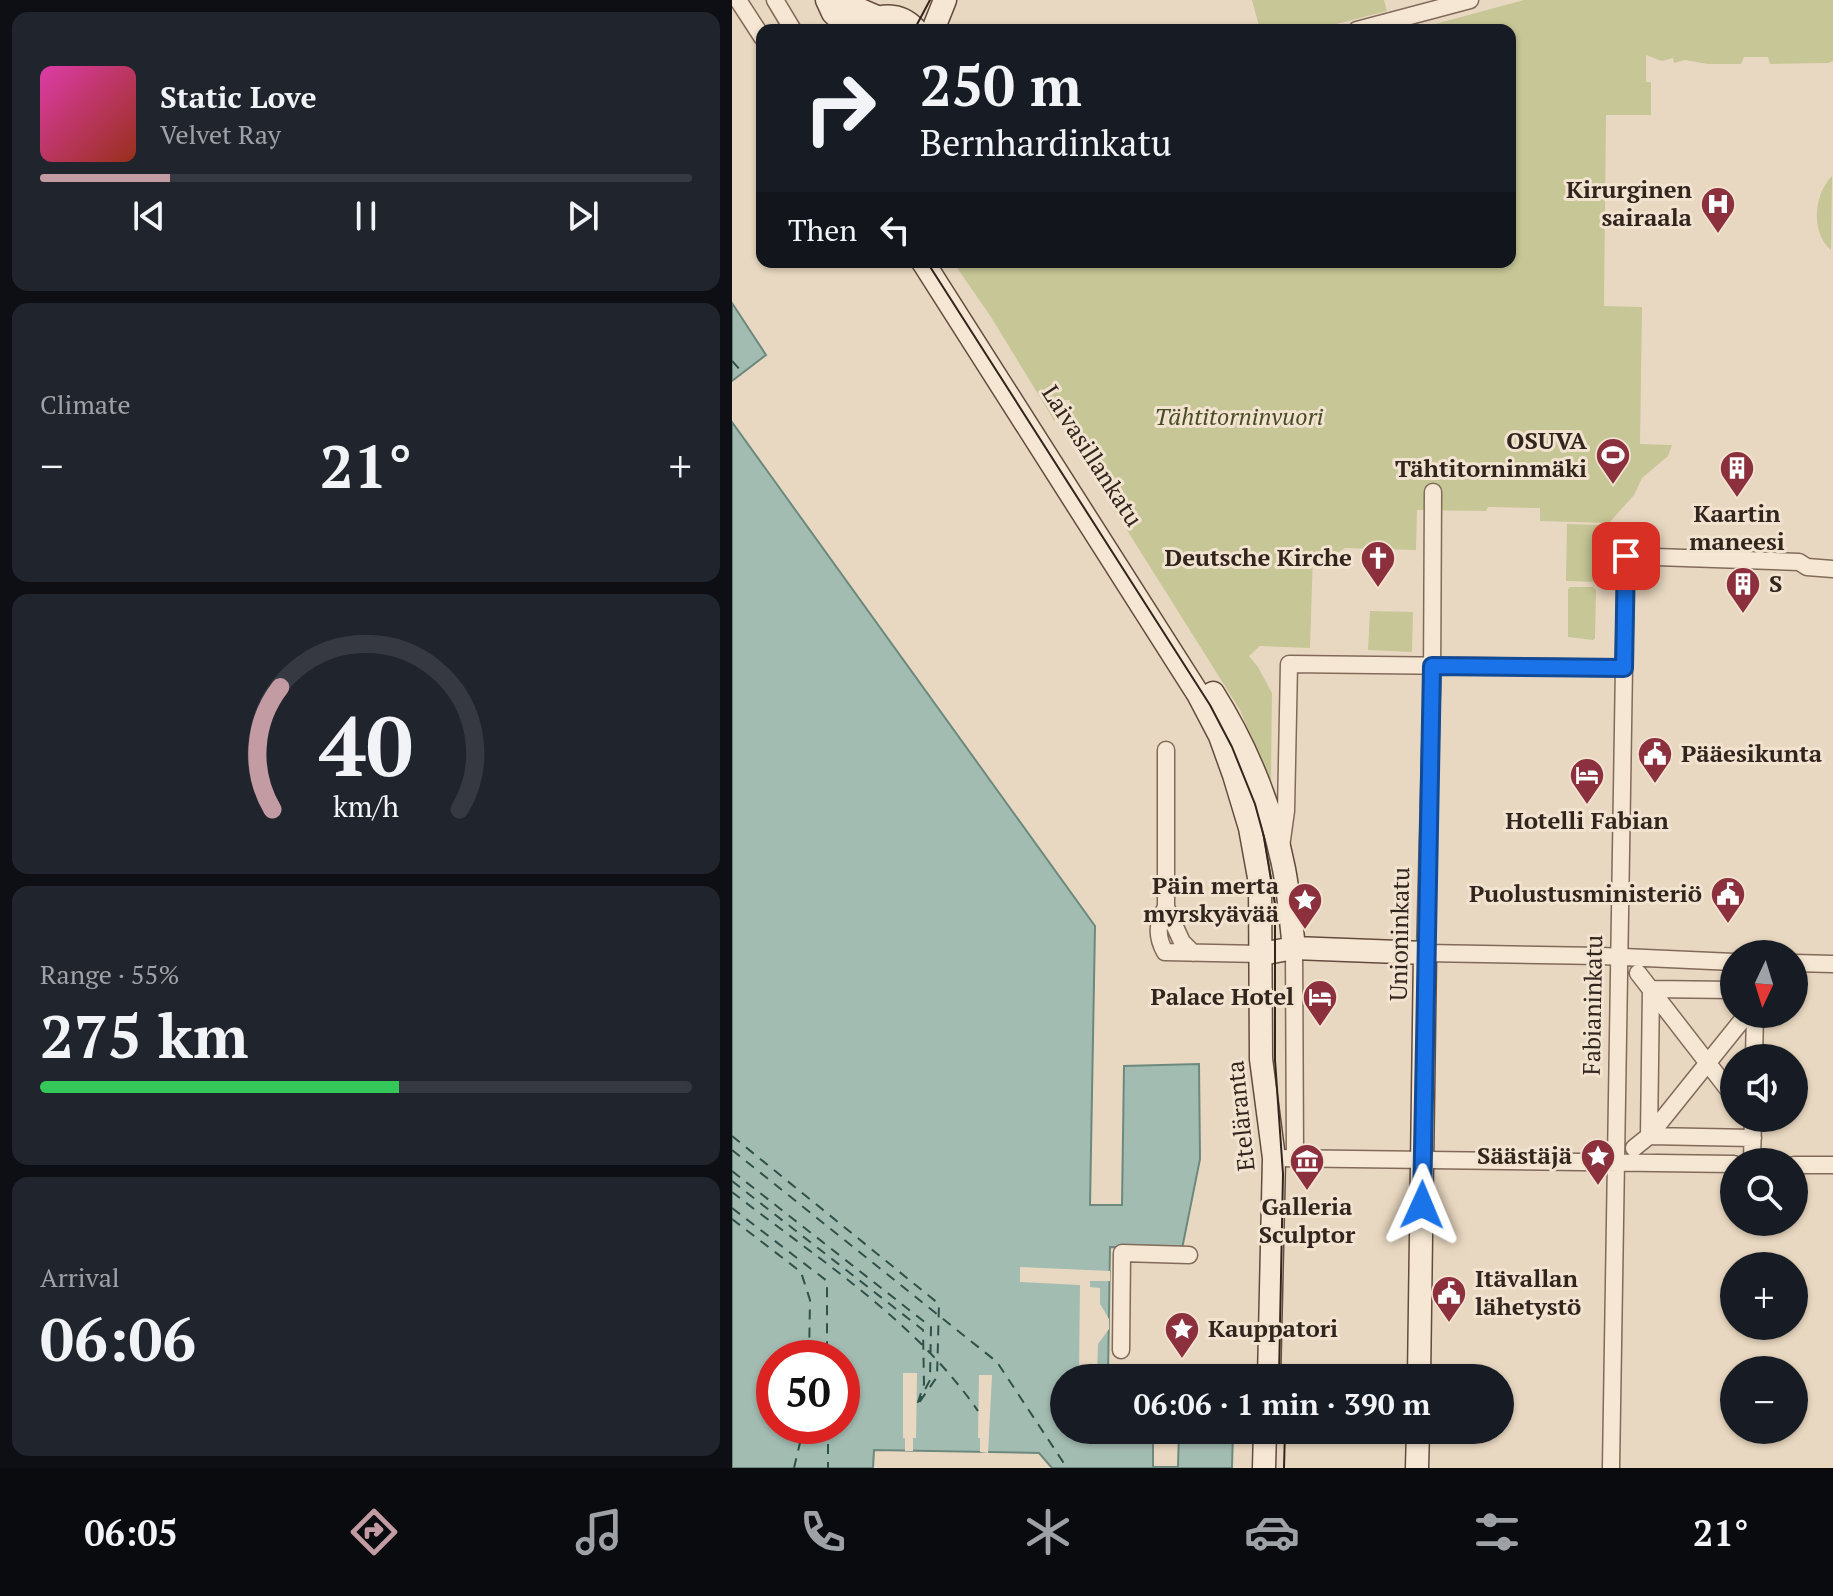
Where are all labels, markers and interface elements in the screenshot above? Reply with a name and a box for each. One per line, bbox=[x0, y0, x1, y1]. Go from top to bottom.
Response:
text: 250 m bbox=[920, 48, 1082, 122]
icon: right bbox=[788, 56, 892, 160]
text: Static Love bbox=[160, 77, 317, 117]
text: Velvet Ray bbox=[160, 117, 281, 151]
text: Bernhardinkatu bbox=[920, 119, 1172, 166]
place label: Kirurginen sairaala bbox=[1566, 173, 1693, 233]
hospital icon: Kirurginen sairaala bbox=[1699, 185, 1737, 235]
icon: previous bbox=[127, 194, 171, 238]
icon: pause bbox=[344, 194, 388, 238]
icon: next bbox=[561, 194, 605, 238]
icon: left bbox=[873, 208, 917, 252]
text: Then bbox=[788, 210, 857, 250]
street label: Laivasillankatu bbox=[1035, 379, 1151, 532]
text: Climate bbox=[40, 387, 131, 421]
park label: Tähtitorninvuori bbox=[1155, 400, 1324, 432]
place label: OSUVA Tähtitorninmäki bbox=[1395, 424, 1588, 484]
text: 21° bbox=[320, 426, 412, 505]
text: − bbox=[40, 436, 63, 495]
text: + bbox=[669, 436, 692, 495]
sports icon: OSUVA Tähtitorninmäki bbox=[1594, 436, 1632, 486]
building icon: Kaartin maneesi bbox=[1718, 449, 1756, 499]
place label: Kaartin maneesi bbox=[1689, 497, 1785, 557]
pin bbox=[1592, 522, 1660, 590]
icon: arrive bbox=[1604, 534, 1648, 578]
church icon: Deutsche Kirche bbox=[1359, 539, 1397, 589]
place label: Deutsche Kirche bbox=[1165, 541, 1352, 573]
building icon: S bbox=[1724, 565, 1762, 615]
place label: S bbox=[1769, 567, 1782, 599]
text: 40 bbox=[319, 690, 413, 800]
public building icon: Pääesikunta bbox=[1636, 735, 1674, 785]
place label: Pääesikunta bbox=[1681, 737, 1823, 769]
hotel icon: Hotelli Fabian bbox=[1568, 756, 1606, 806]
text: km/h bbox=[333, 787, 399, 825]
place label: Hotelli Fabian bbox=[1505, 804, 1669, 836]
street label: Unioninkatu bbox=[1382, 867, 1416, 1001]
place label: Päin merta myrskyävää bbox=[1143, 869, 1280, 929]
public building icon: Puolustusministeriö bbox=[1709, 875, 1747, 925]
place label: Puolustusministeriö bbox=[1469, 877, 1702, 909]
place icon: Päin merta myrskyävää bbox=[1286, 881, 1324, 931]
street label: Fabianinkatu bbox=[1575, 934, 1609, 1076]
north arrow bbox=[1720, 940, 1808, 1028]
map controls bbox=[1720, 940, 1808, 1444]
text: Range · 55% bbox=[40, 957, 179, 991]
hotel icon: Palace Hotel bbox=[1301, 978, 1339, 1028]
place label: Palace Hotel bbox=[1150, 980, 1294, 1012]
text: 275 km bbox=[40, 996, 248, 1075]
button: sound bbox=[1720, 1044, 1808, 1132]
street label: Eteläranta bbox=[1218, 1059, 1262, 1173]
place icon: Säästäjä bbox=[1579, 1137, 1617, 1187]
place label: Säästäjä bbox=[1477, 1139, 1573, 1171]
museum icon: Galleria Sculptor bbox=[1288, 1142, 1326, 1192]
button: search bbox=[1720, 1148, 1808, 1236]
position arrow bbox=[1380, 1163, 1464, 1247]
place label: Galleria Sculptor bbox=[1259, 1190, 1356, 1250]
button: + bbox=[1720, 1252, 1808, 1340]
text: Arrival bbox=[40, 1260, 120, 1294]
place label: Itävallan lähetystö bbox=[1475, 1262, 1581, 1322]
public building icon: Itävallan lähetystö bbox=[1430, 1274, 1468, 1324]
text: 06:06 bbox=[40, 1299, 196, 1378]
place icon: Kauppatori bbox=[1163, 1310, 1201, 1360]
place label: Kauppatori bbox=[1208, 1312, 1338, 1344]
speed limit sign: 50 bbox=[756, 1340, 860, 1444]
button: − bbox=[1720, 1356, 1808, 1444]
text: 06:06 · 1 min · 390 m bbox=[1134, 1384, 1430, 1424]
icon: directions bbox=[346, 1504, 402, 1560]
icon: music bbox=[571, 1504, 627, 1560]
icon: phone bbox=[795, 1504, 851, 1560]
icon: climate bbox=[1020, 1504, 1076, 1560]
icon: car bbox=[1244, 1504, 1300, 1560]
icon: filters bbox=[1469, 1504, 1525, 1560]
text: 06:05 bbox=[84, 1509, 178, 1556]
text: 21° bbox=[1693, 1509, 1749, 1556]

